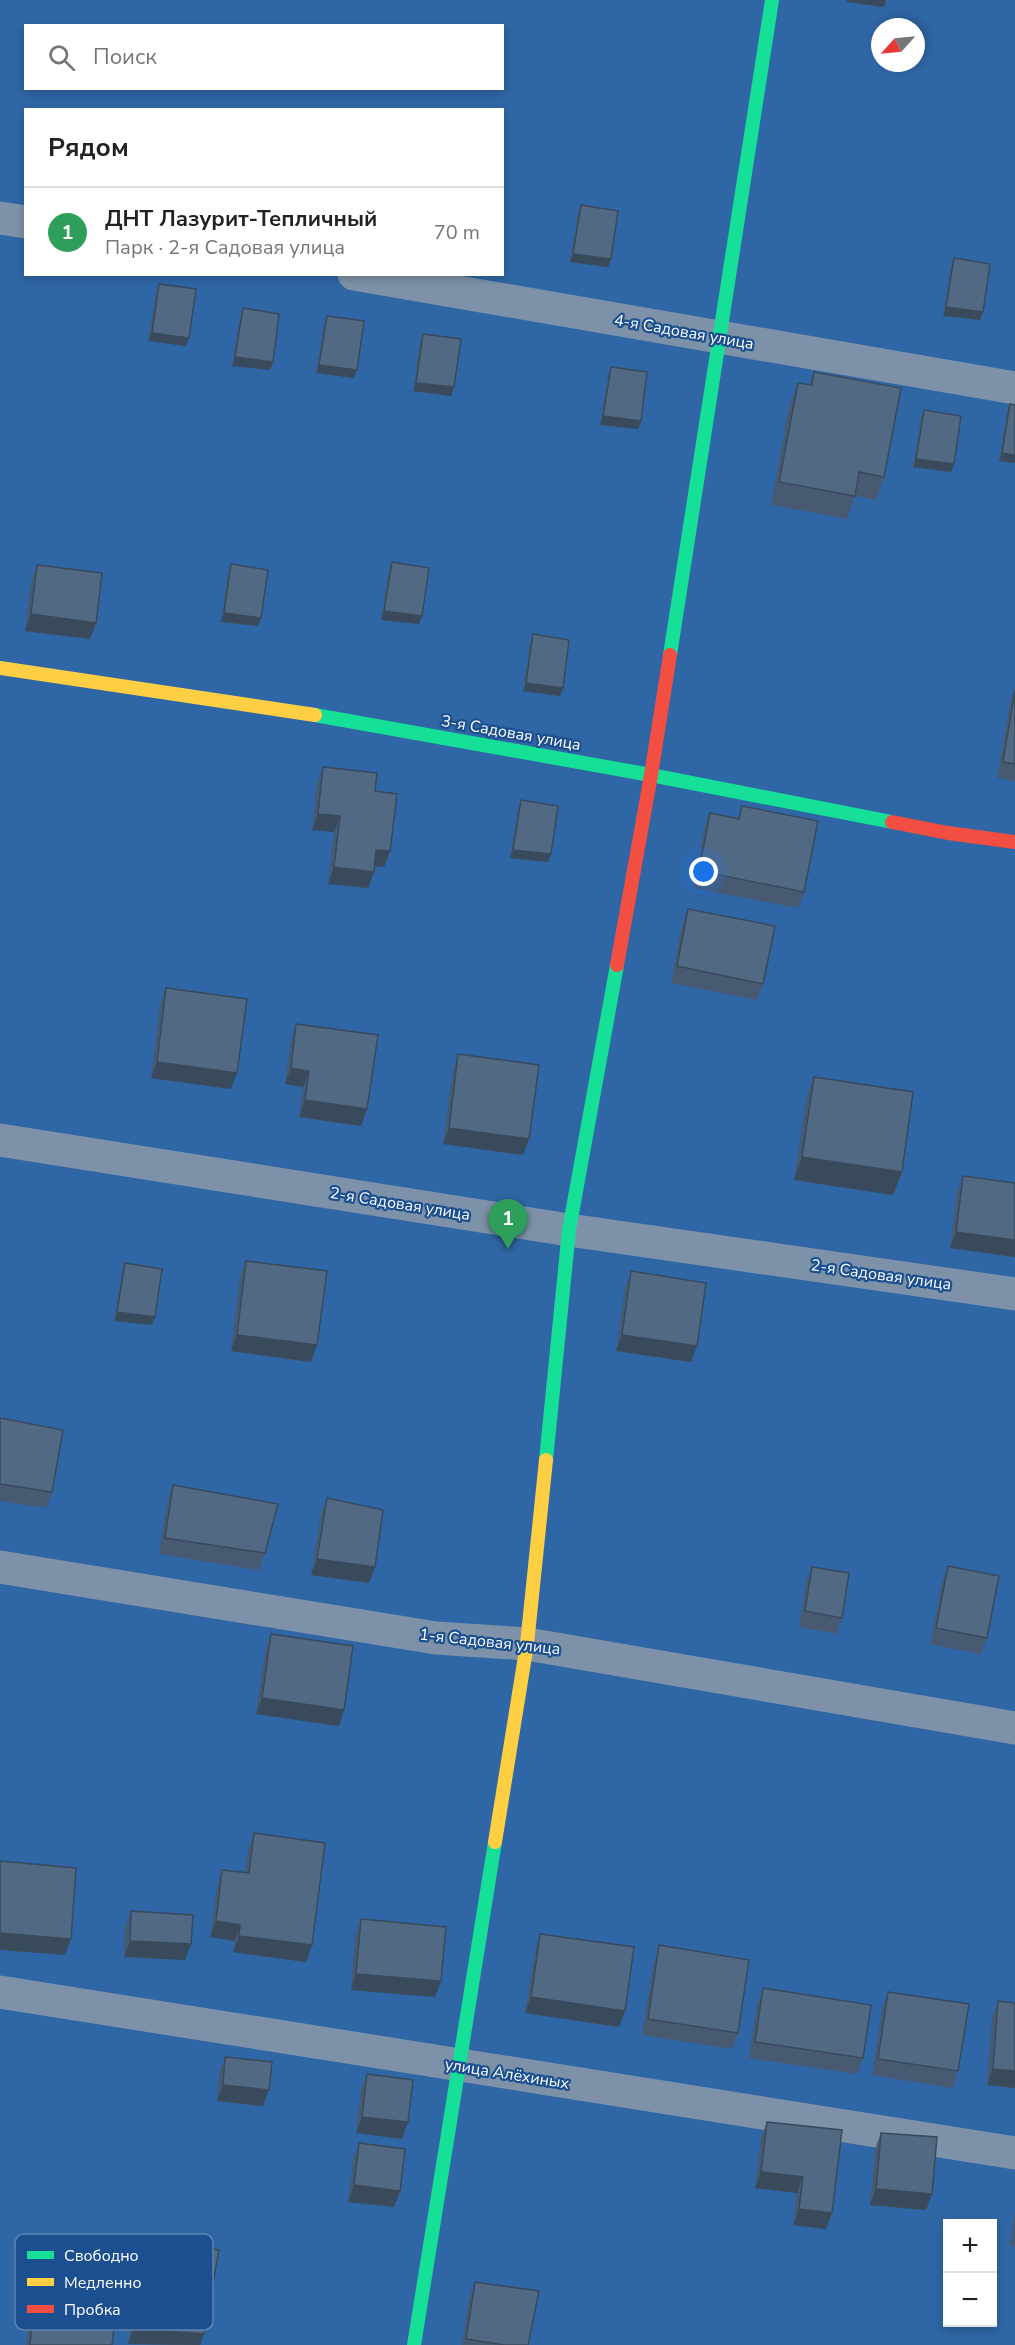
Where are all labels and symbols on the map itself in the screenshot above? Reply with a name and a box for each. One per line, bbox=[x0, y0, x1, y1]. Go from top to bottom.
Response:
north arrow bbox=[871, 18, 925, 72]
street label: 4-я Садовая улица bbox=[612, 309, 756, 355]
street label: 3-я Садовая улица bbox=[439, 710, 583, 756]
your location bbox=[689, 857, 718, 886]
street label: 2-я Садовая улица bbox=[328, 1182, 472, 1226]
pin: 1 bbox=[488, 1200, 528, 1249]
street label: 2-я Садовая улица bbox=[809, 1254, 953, 1296]
street label: 1-я Садовая улица bbox=[418, 1624, 562, 1660]
street label: улица Алёхиных bbox=[443, 2053, 571, 2095]
legend bbox=[15, 2234, 213, 2330]
text: Свободно bbox=[64, 2245, 139, 2267]
text: Медленно bbox=[64, 2272, 142, 2294]
text: Пробка bbox=[64, 2299, 121, 2321]

